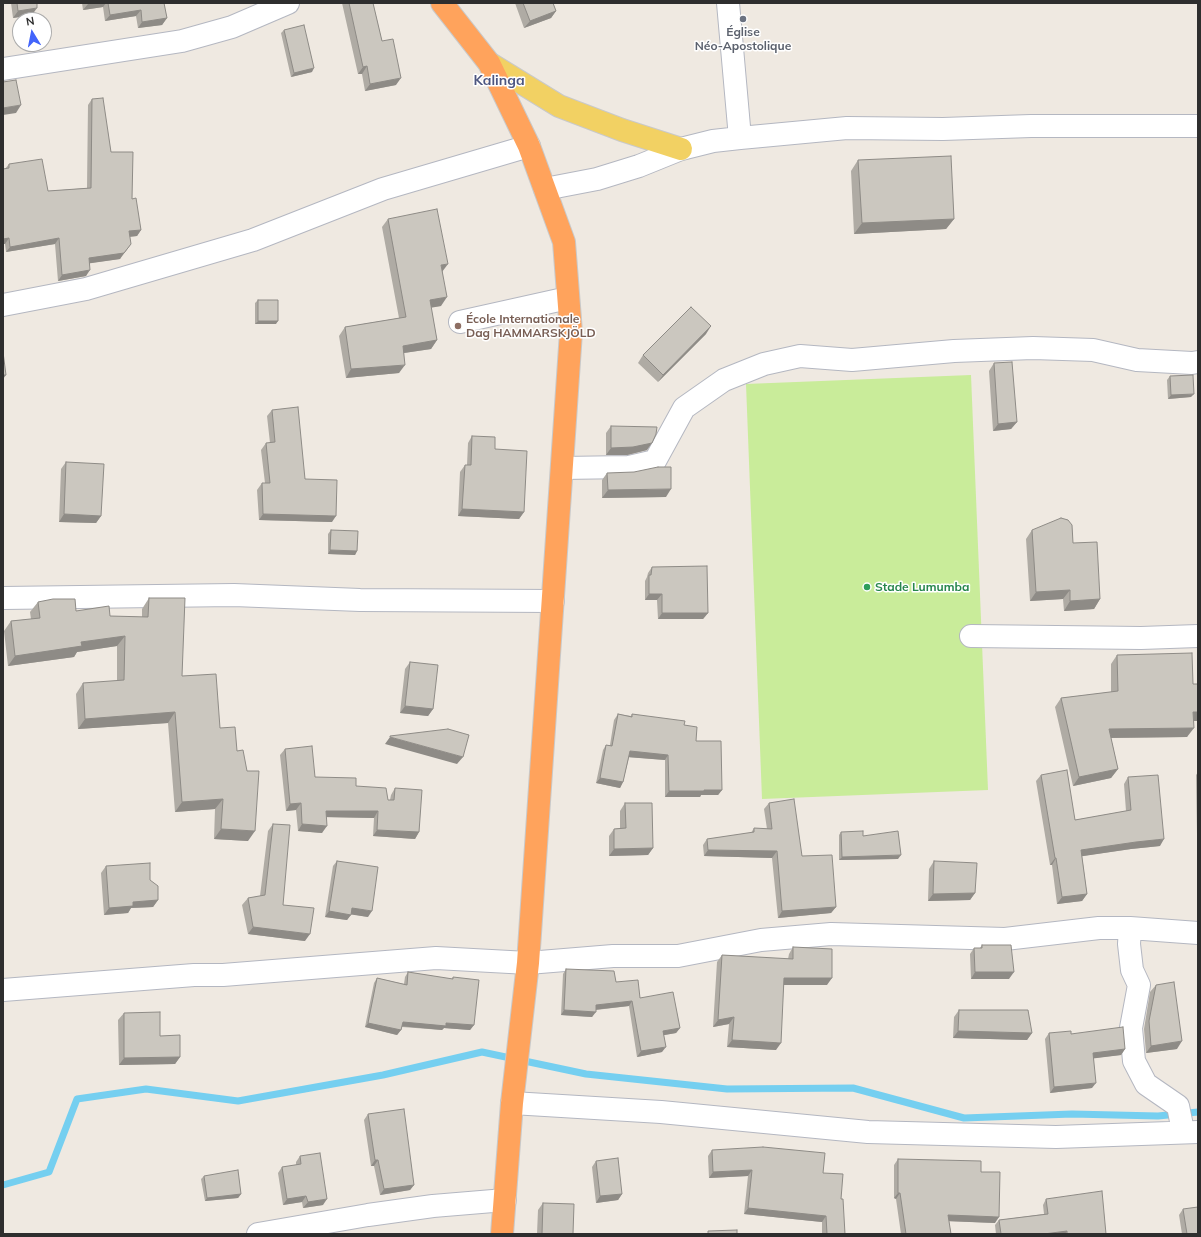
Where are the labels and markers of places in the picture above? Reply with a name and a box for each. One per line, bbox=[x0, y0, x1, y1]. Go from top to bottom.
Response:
marker: Église Néo-Apostolique bbox=[738, 14, 748, 24]
place label: Église Néo-Apostolique bbox=[695, 25, 791, 53]
place label: École Internationale Dag HAMMARSKJÖLD bbox=[466, 312, 596, 340]
marker: École Internationale Dag HAMMARSKJÖLD bbox=[453, 321, 463, 331]
place label: Stade Lumumba bbox=[875, 580, 969, 594]
marker: Stade Lumumba bbox=[862, 582, 872, 592]

